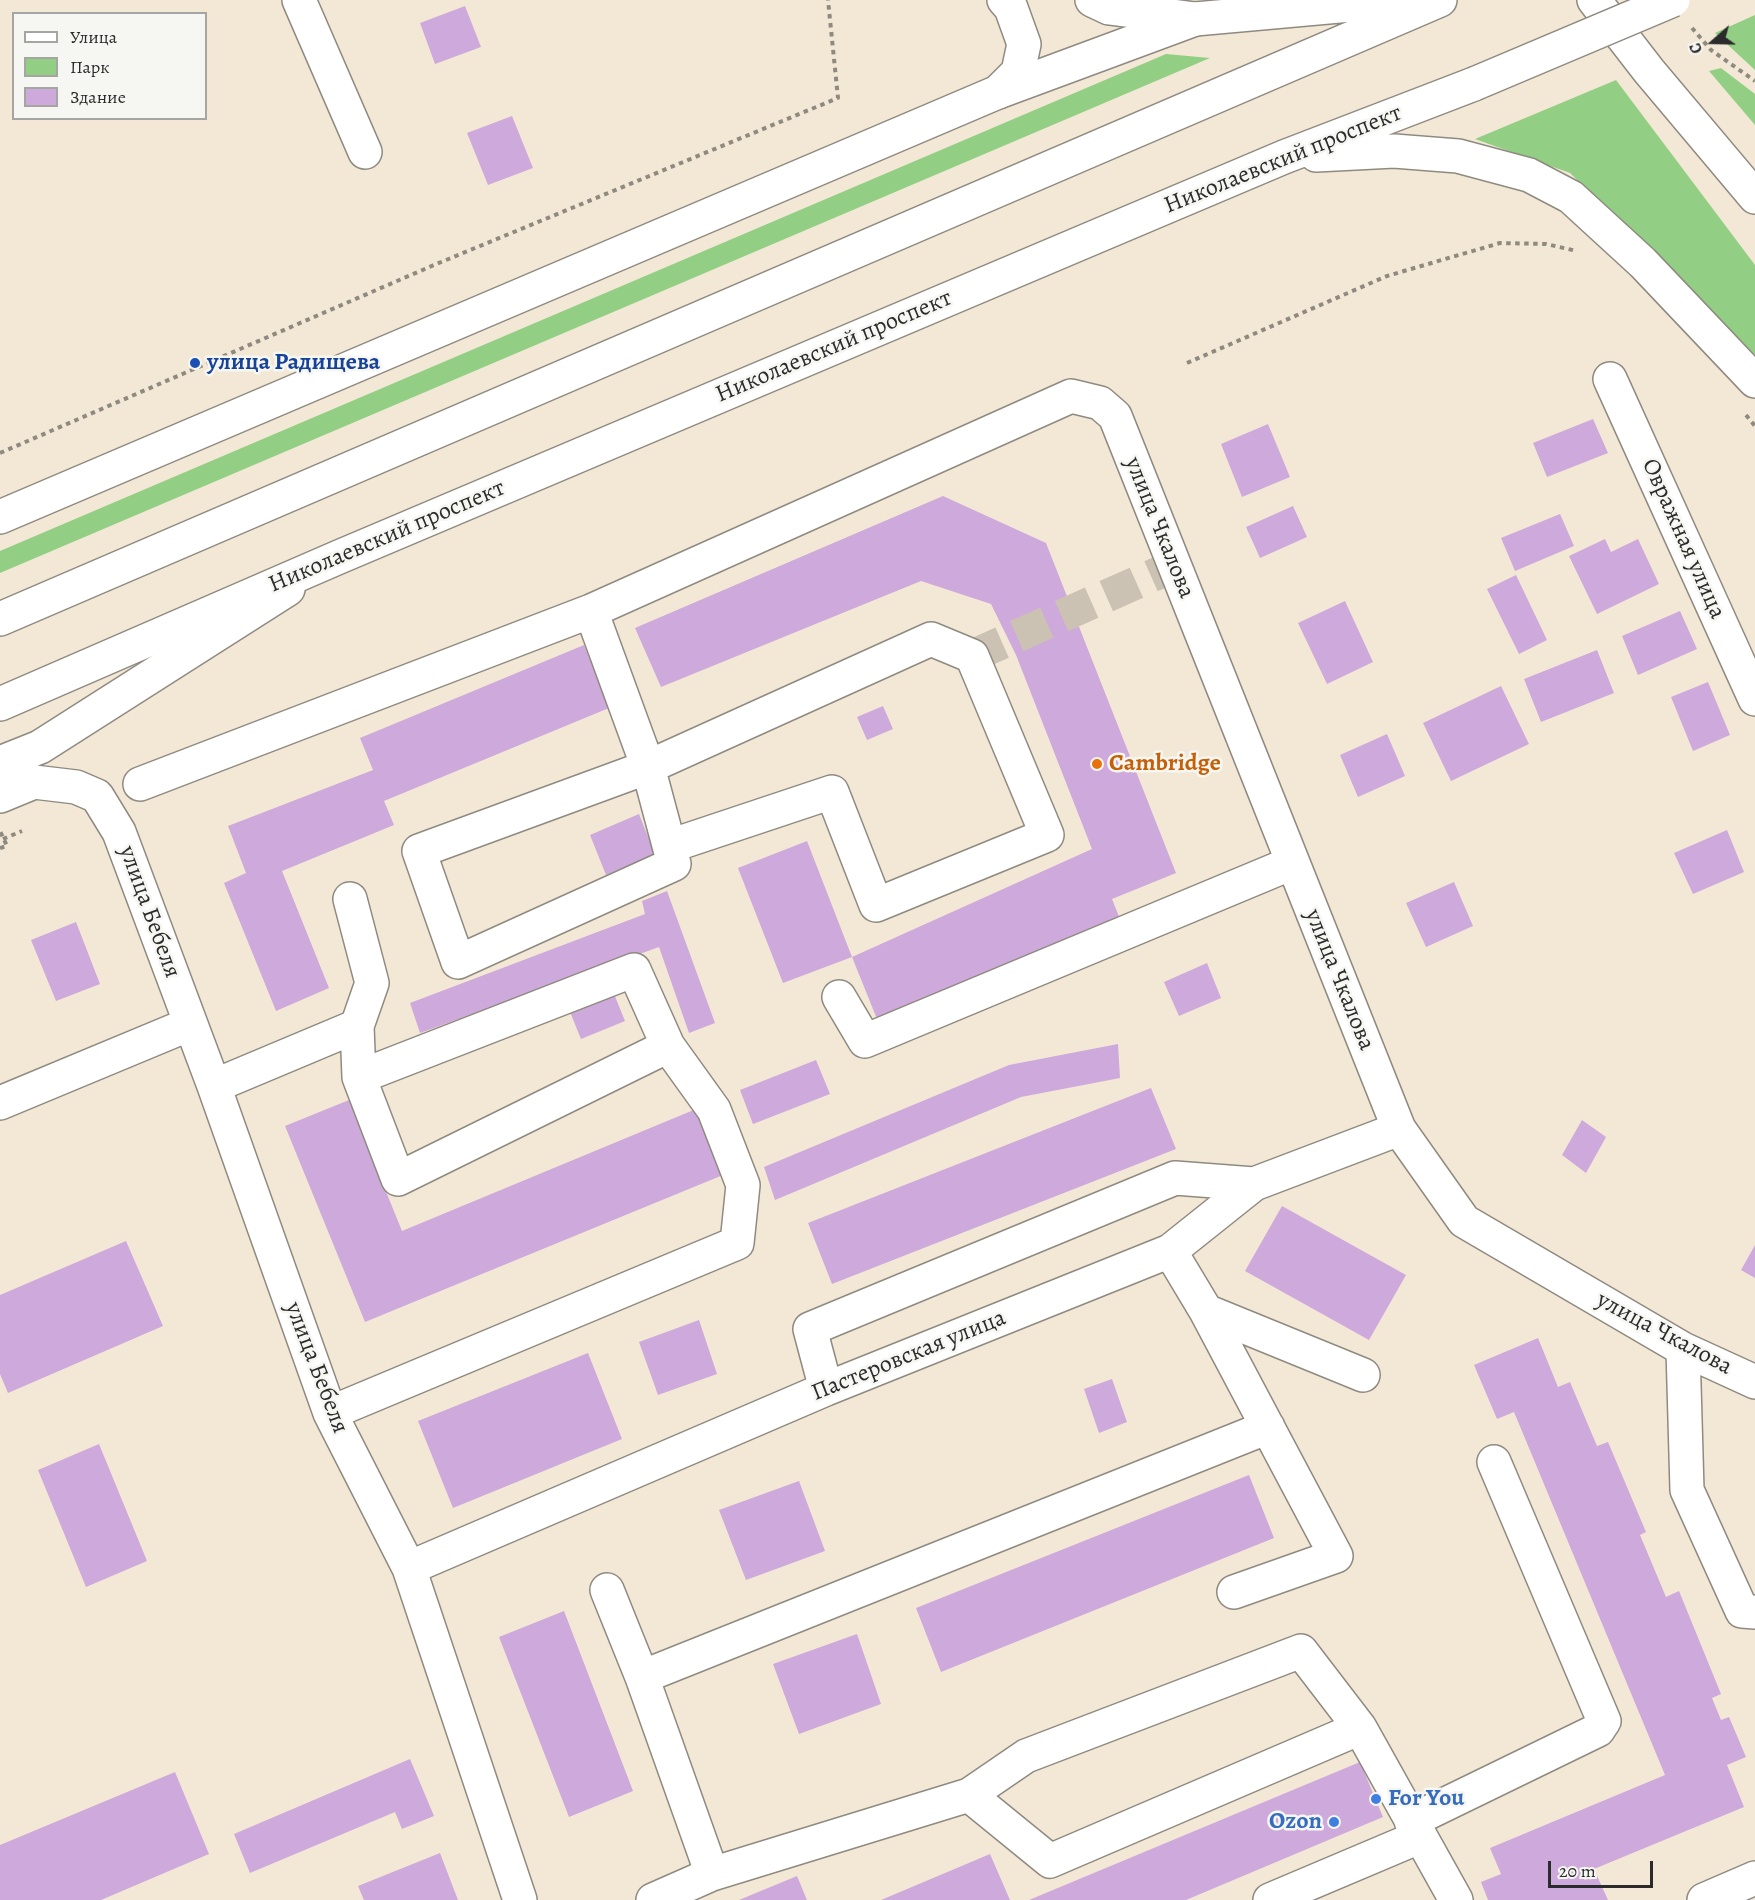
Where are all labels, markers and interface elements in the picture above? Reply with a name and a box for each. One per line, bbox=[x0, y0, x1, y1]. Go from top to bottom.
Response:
legend bbox=[12, 12, 207, 120]
north arrow bbox=[1683, 12, 1743, 72]
text: Улица bbox=[70, 25, 117, 49]
text: С bbox=[1684, 40, 1708, 57]
text: Парк bbox=[70, 55, 110, 79]
text: Здание bbox=[70, 85, 126, 109]
street label: Николаевский проспект bbox=[1160, 99, 1406, 221]
street label: Николаевский проспект bbox=[712, 284, 956, 410]
place label: улица Радищева bbox=[207, 349, 380, 377]
marker: улица Радищева bbox=[188, 356, 202, 370]
street label: улица Чкалова bbox=[1118, 453, 1200, 603]
street label: Овражная улица bbox=[1635, 454, 1731, 624]
street label: Николаевский проспект bbox=[265, 474, 509, 600]
place label: Cambridge bbox=[1109, 750, 1221, 778]
marker: Cambridge bbox=[1090, 757, 1104, 771]
street label: улица Бебеля bbox=[112, 842, 186, 982]
street label: улица Чкалова bbox=[1298, 905, 1380, 1055]
street label: улица Чкалова bbox=[1591, 1286, 1737, 1382]
street label: улица Бебеля bbox=[278, 1298, 354, 1438]
street label: Пастеровская улица bbox=[808, 1304, 1010, 1408]
place label: For You bbox=[1388, 1785, 1464, 1813]
marker: For You bbox=[1369, 1792, 1383, 1806]
place label: Ozon bbox=[1269, 1808, 1322, 1836]
marker: Ozon bbox=[1327, 1815, 1341, 1829]
scale bar bbox=[1551, 1849, 1656, 1887]
text: 20 m bbox=[1559, 1859, 1596, 1883]

